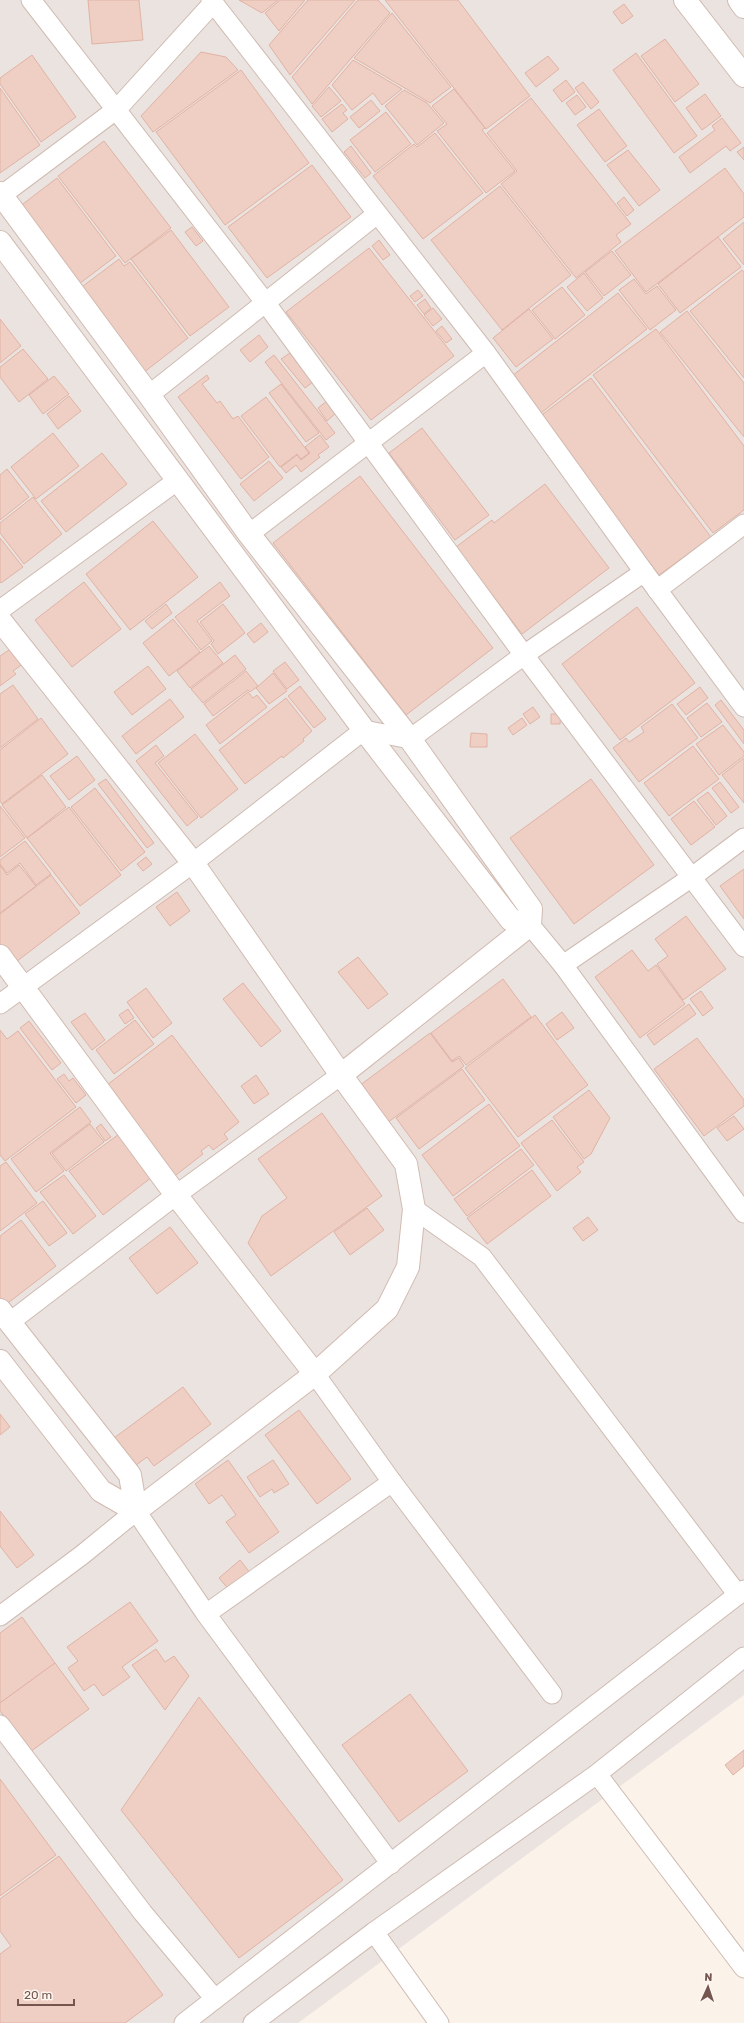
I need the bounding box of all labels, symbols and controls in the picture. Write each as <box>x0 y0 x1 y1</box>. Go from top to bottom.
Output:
north arrow <box>688 1967 728 2007</box>
text: N <box>704 1971 713 1984</box>
scale bar <box>18 1981 74 2007</box>
text: 20 m <box>24 1988 52 2002</box>

